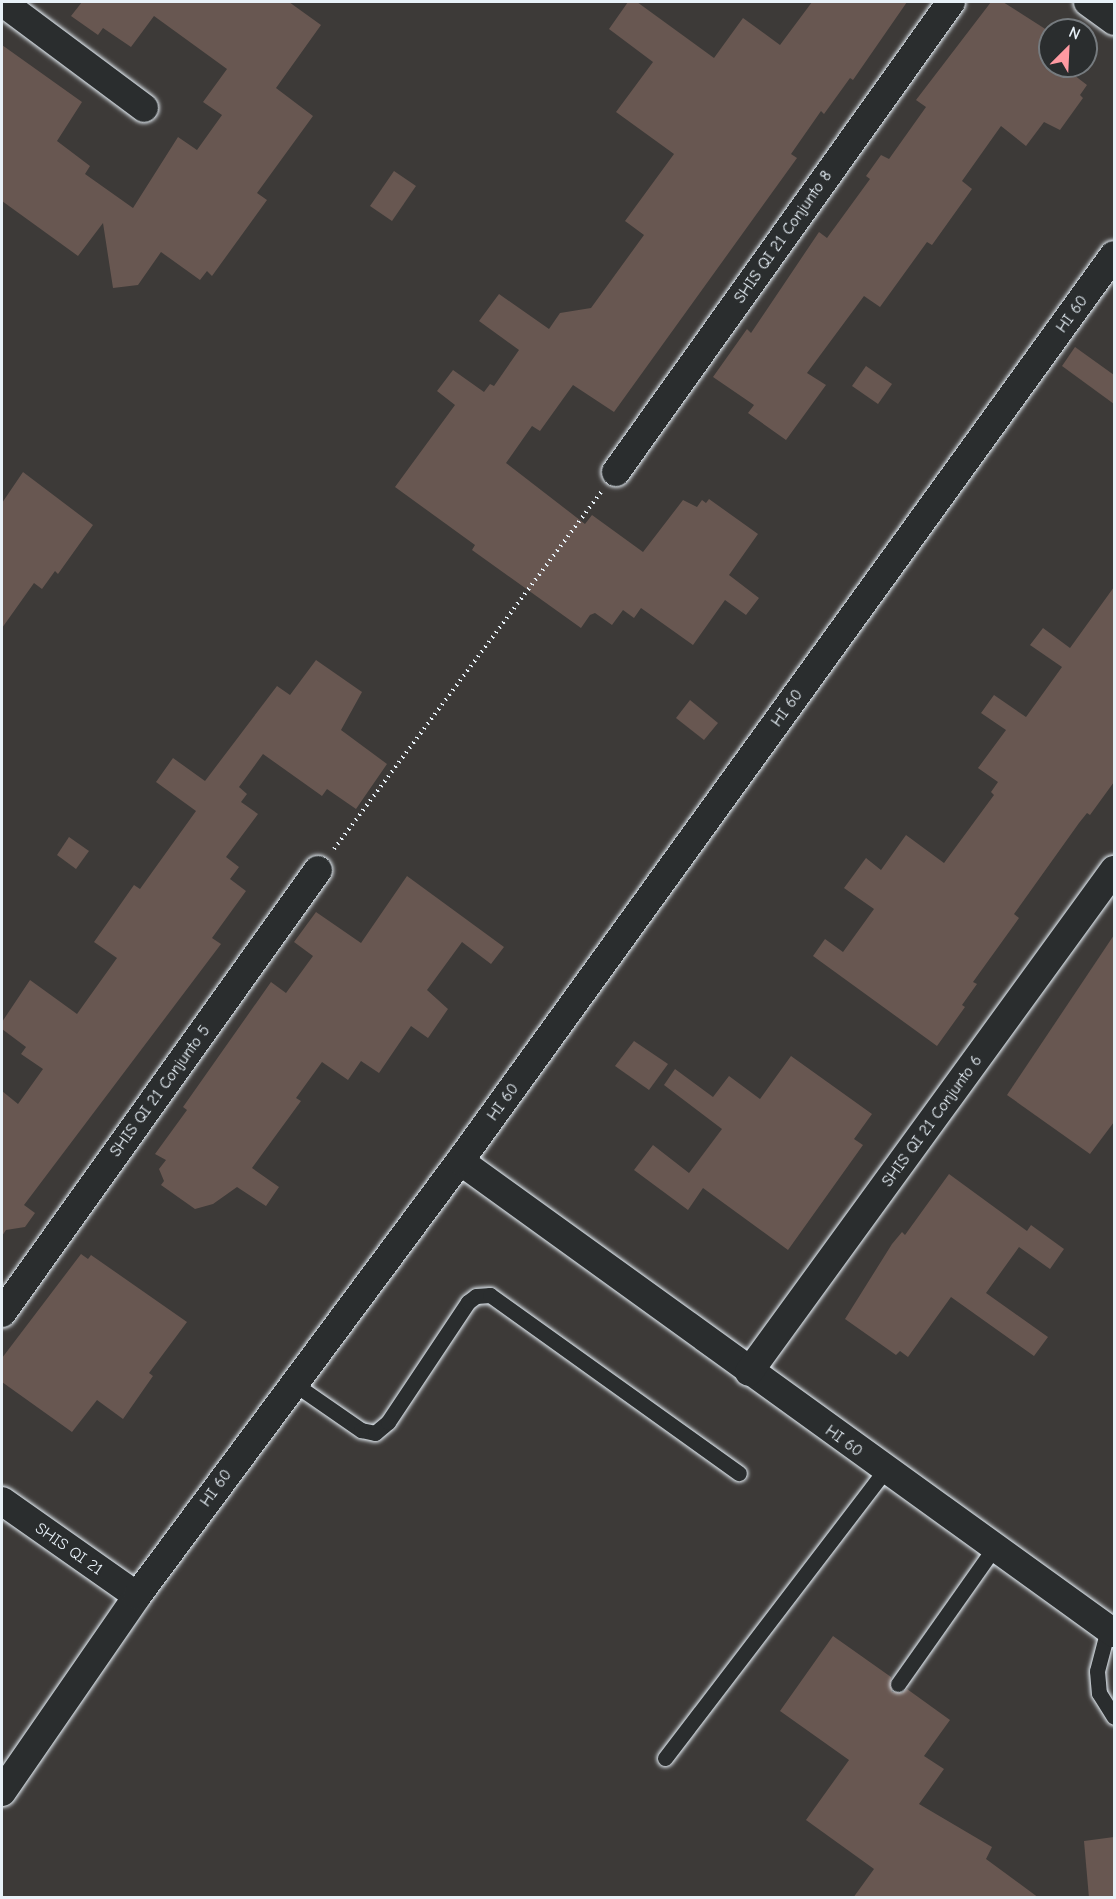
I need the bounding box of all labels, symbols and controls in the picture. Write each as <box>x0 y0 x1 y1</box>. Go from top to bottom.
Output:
north arrow <box>1038 18 1098 78</box>
text: N <box>1066 23 1083 44</box>
street label: SHIS QI 21 Conjunto 8 <box>730 167 836 307</box>
street label: HI 60 <box>1052 292 1092 336</box>
street label: HI 60 <box>767 686 807 730</box>
street label: SHIS QI 21 Conjunto 5 <box>106 1021 214 1161</box>
street label: SHIS QI 21 Conjunto 6 <box>878 1051 986 1191</box>
street label: HI 60 <box>483 1080 523 1124</box>
street label: HI 60 <box>822 1421 866 1461</box>
street label: HI 60 <box>196 1466 236 1510</box>
street label: SHIS QI 21 <box>32 1519 106 1579</box>

